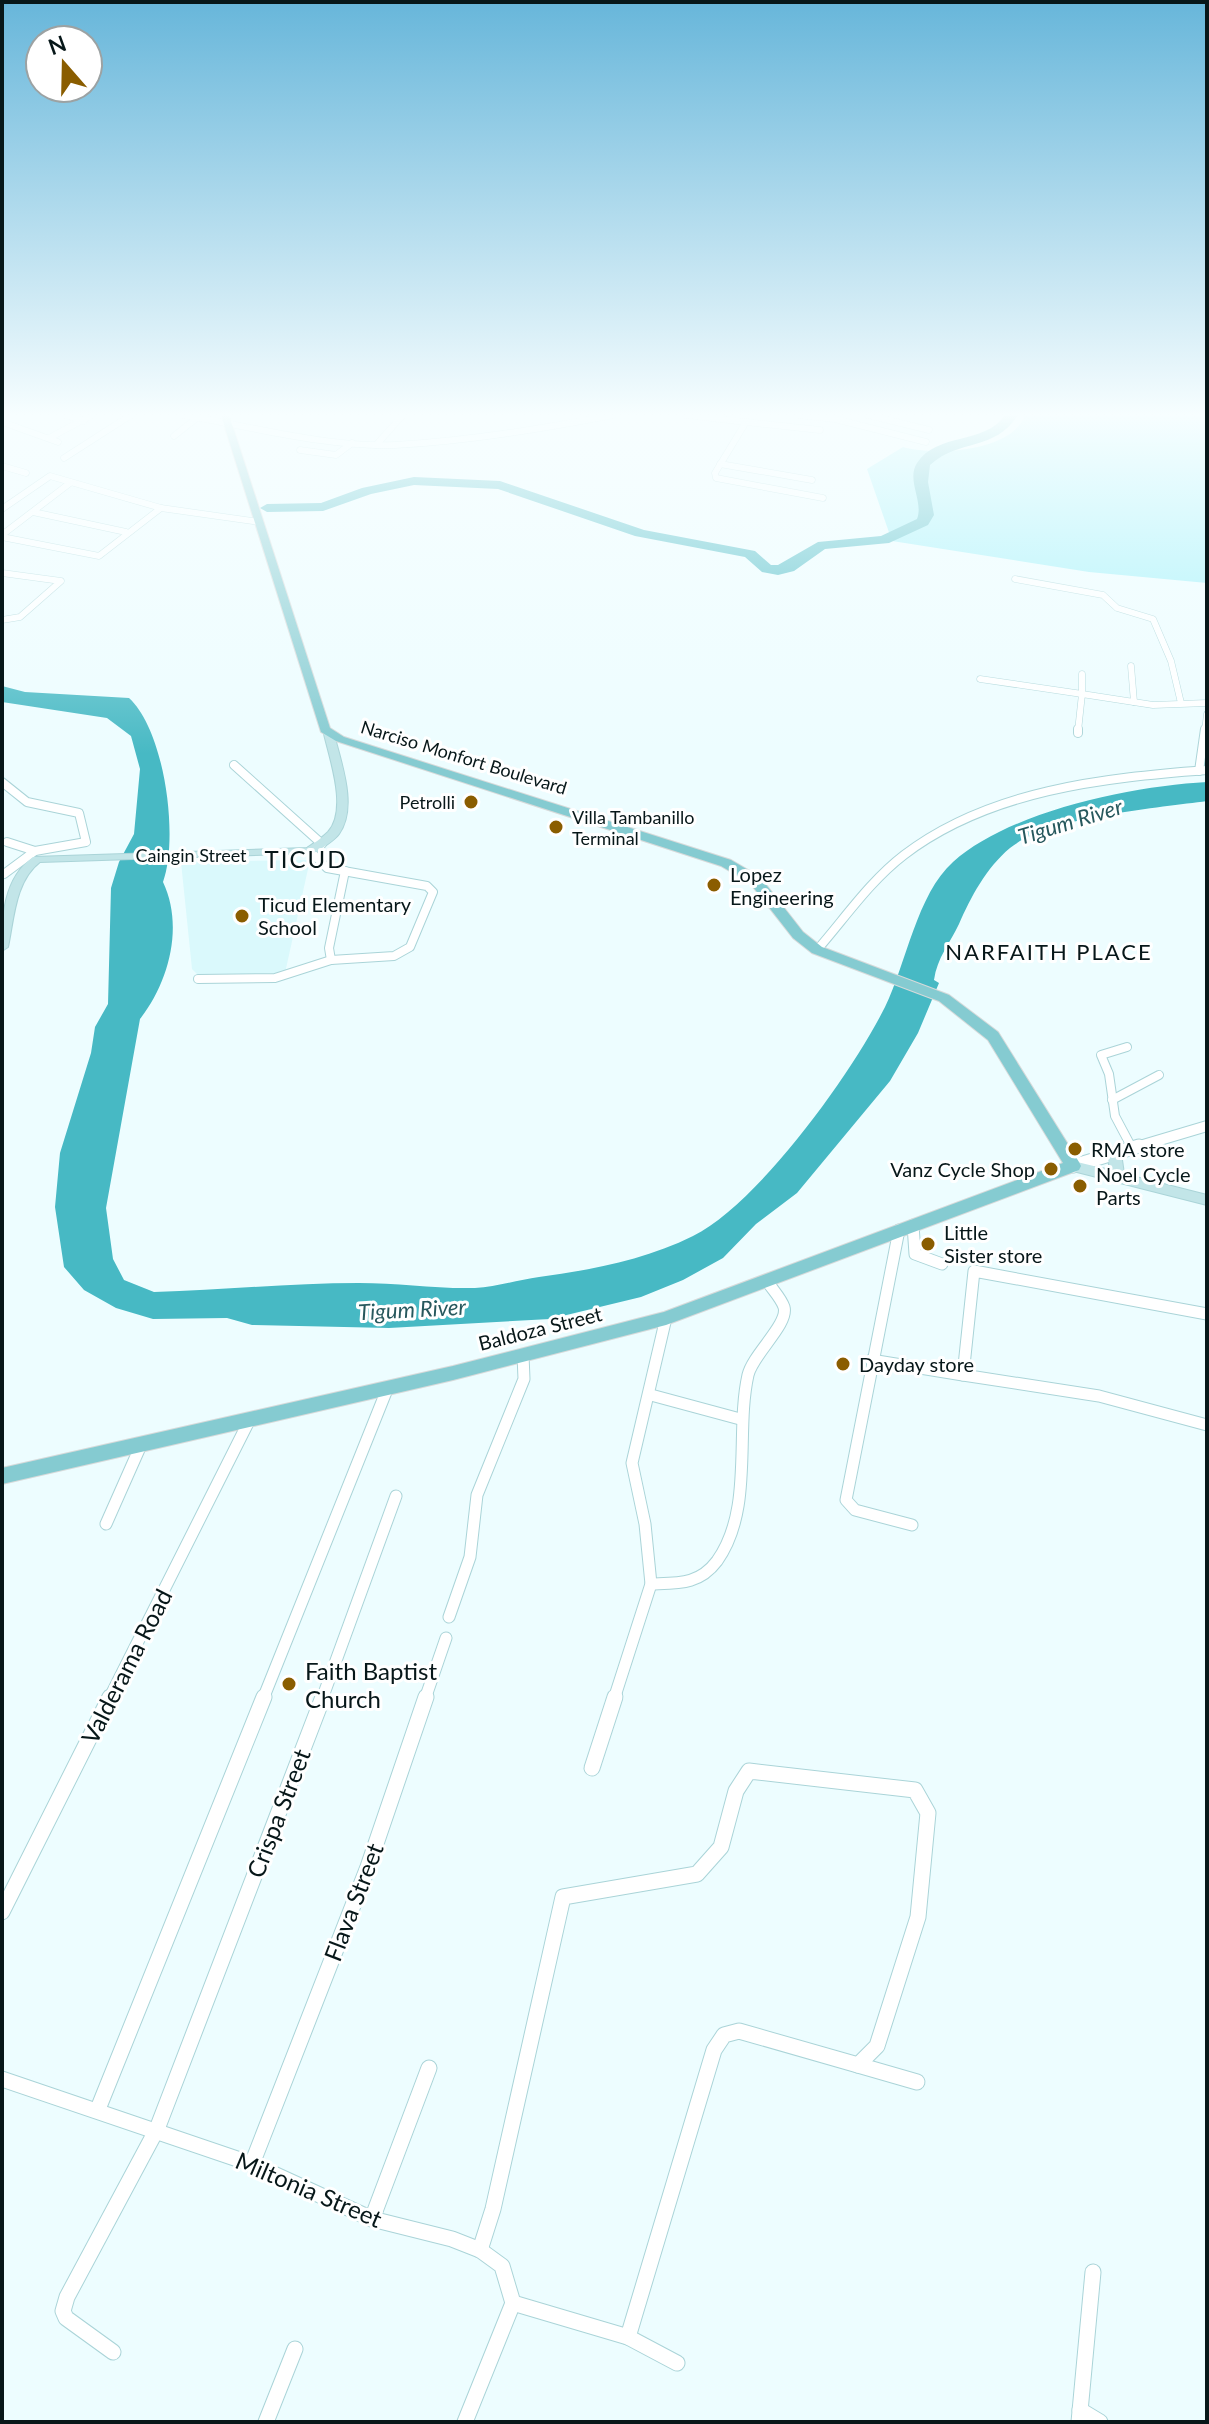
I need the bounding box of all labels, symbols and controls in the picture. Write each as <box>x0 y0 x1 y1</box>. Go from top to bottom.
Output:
north arrow <box>24 24 104 104</box>
text: N <box>44 29 70 60</box>
street label: Narciso Monfort Boulevard <box>358 715 570 799</box>
place label: Petrolli <box>400 791 455 813</box>
water label: Tigum River <box>1014 792 1126 850</box>
marker: Petrolli <box>462 793 480 811</box>
place label: Villa Tambanillo Terminal <box>572 806 694 849</box>
marker: Villa Tambanillo Terminal <box>547 818 565 836</box>
street label: Caingin Street <box>135 844 247 866</box>
district label: TICUD <box>265 844 347 873</box>
place label: Lopez Engineering <box>730 862 834 909</box>
marker: Lopez Engineering <box>705 876 723 894</box>
place label: Ticud Elementary School <box>258 892 412 939</box>
marker: Ticud Elementary School <box>233 907 251 925</box>
district label: NARFAITH PLACE <box>945 938 1153 965</box>
place label: RMA store <box>1091 1137 1185 1161</box>
marker: RMA store <box>1066 1140 1084 1158</box>
place label: Vanz Cycle Shop <box>890 1157 1035 1181</box>
marker: Vanz Cycle Shop <box>1042 1160 1060 1178</box>
place label: Noel Cycle Parts <box>1096 1162 1191 1209</box>
marker: Noel Cycle Parts <box>1071 1177 1089 1195</box>
place label: Little Sister store <box>944 1220 1042 1267</box>
marker: Little Sister store <box>919 1235 937 1253</box>
water label: Tigum River <box>357 1293 467 1325</box>
street label: Baldoza Street <box>476 1301 604 1355</box>
place label: Dayday store <box>859 1352 974 1376</box>
marker: Dayday store <box>834 1355 852 1373</box>
street label: Valderama Road <box>75 1584 177 1748</box>
place label: Faith Baptist Church <box>305 1656 437 1713</box>
marker: Faith Baptist Church <box>280 1675 298 1693</box>
street label: Crispa Street <box>240 1744 316 1881</box>
street label: Flava Street <box>317 1839 389 1965</box>
street label: Miltonia Street <box>231 2145 387 2233</box>

